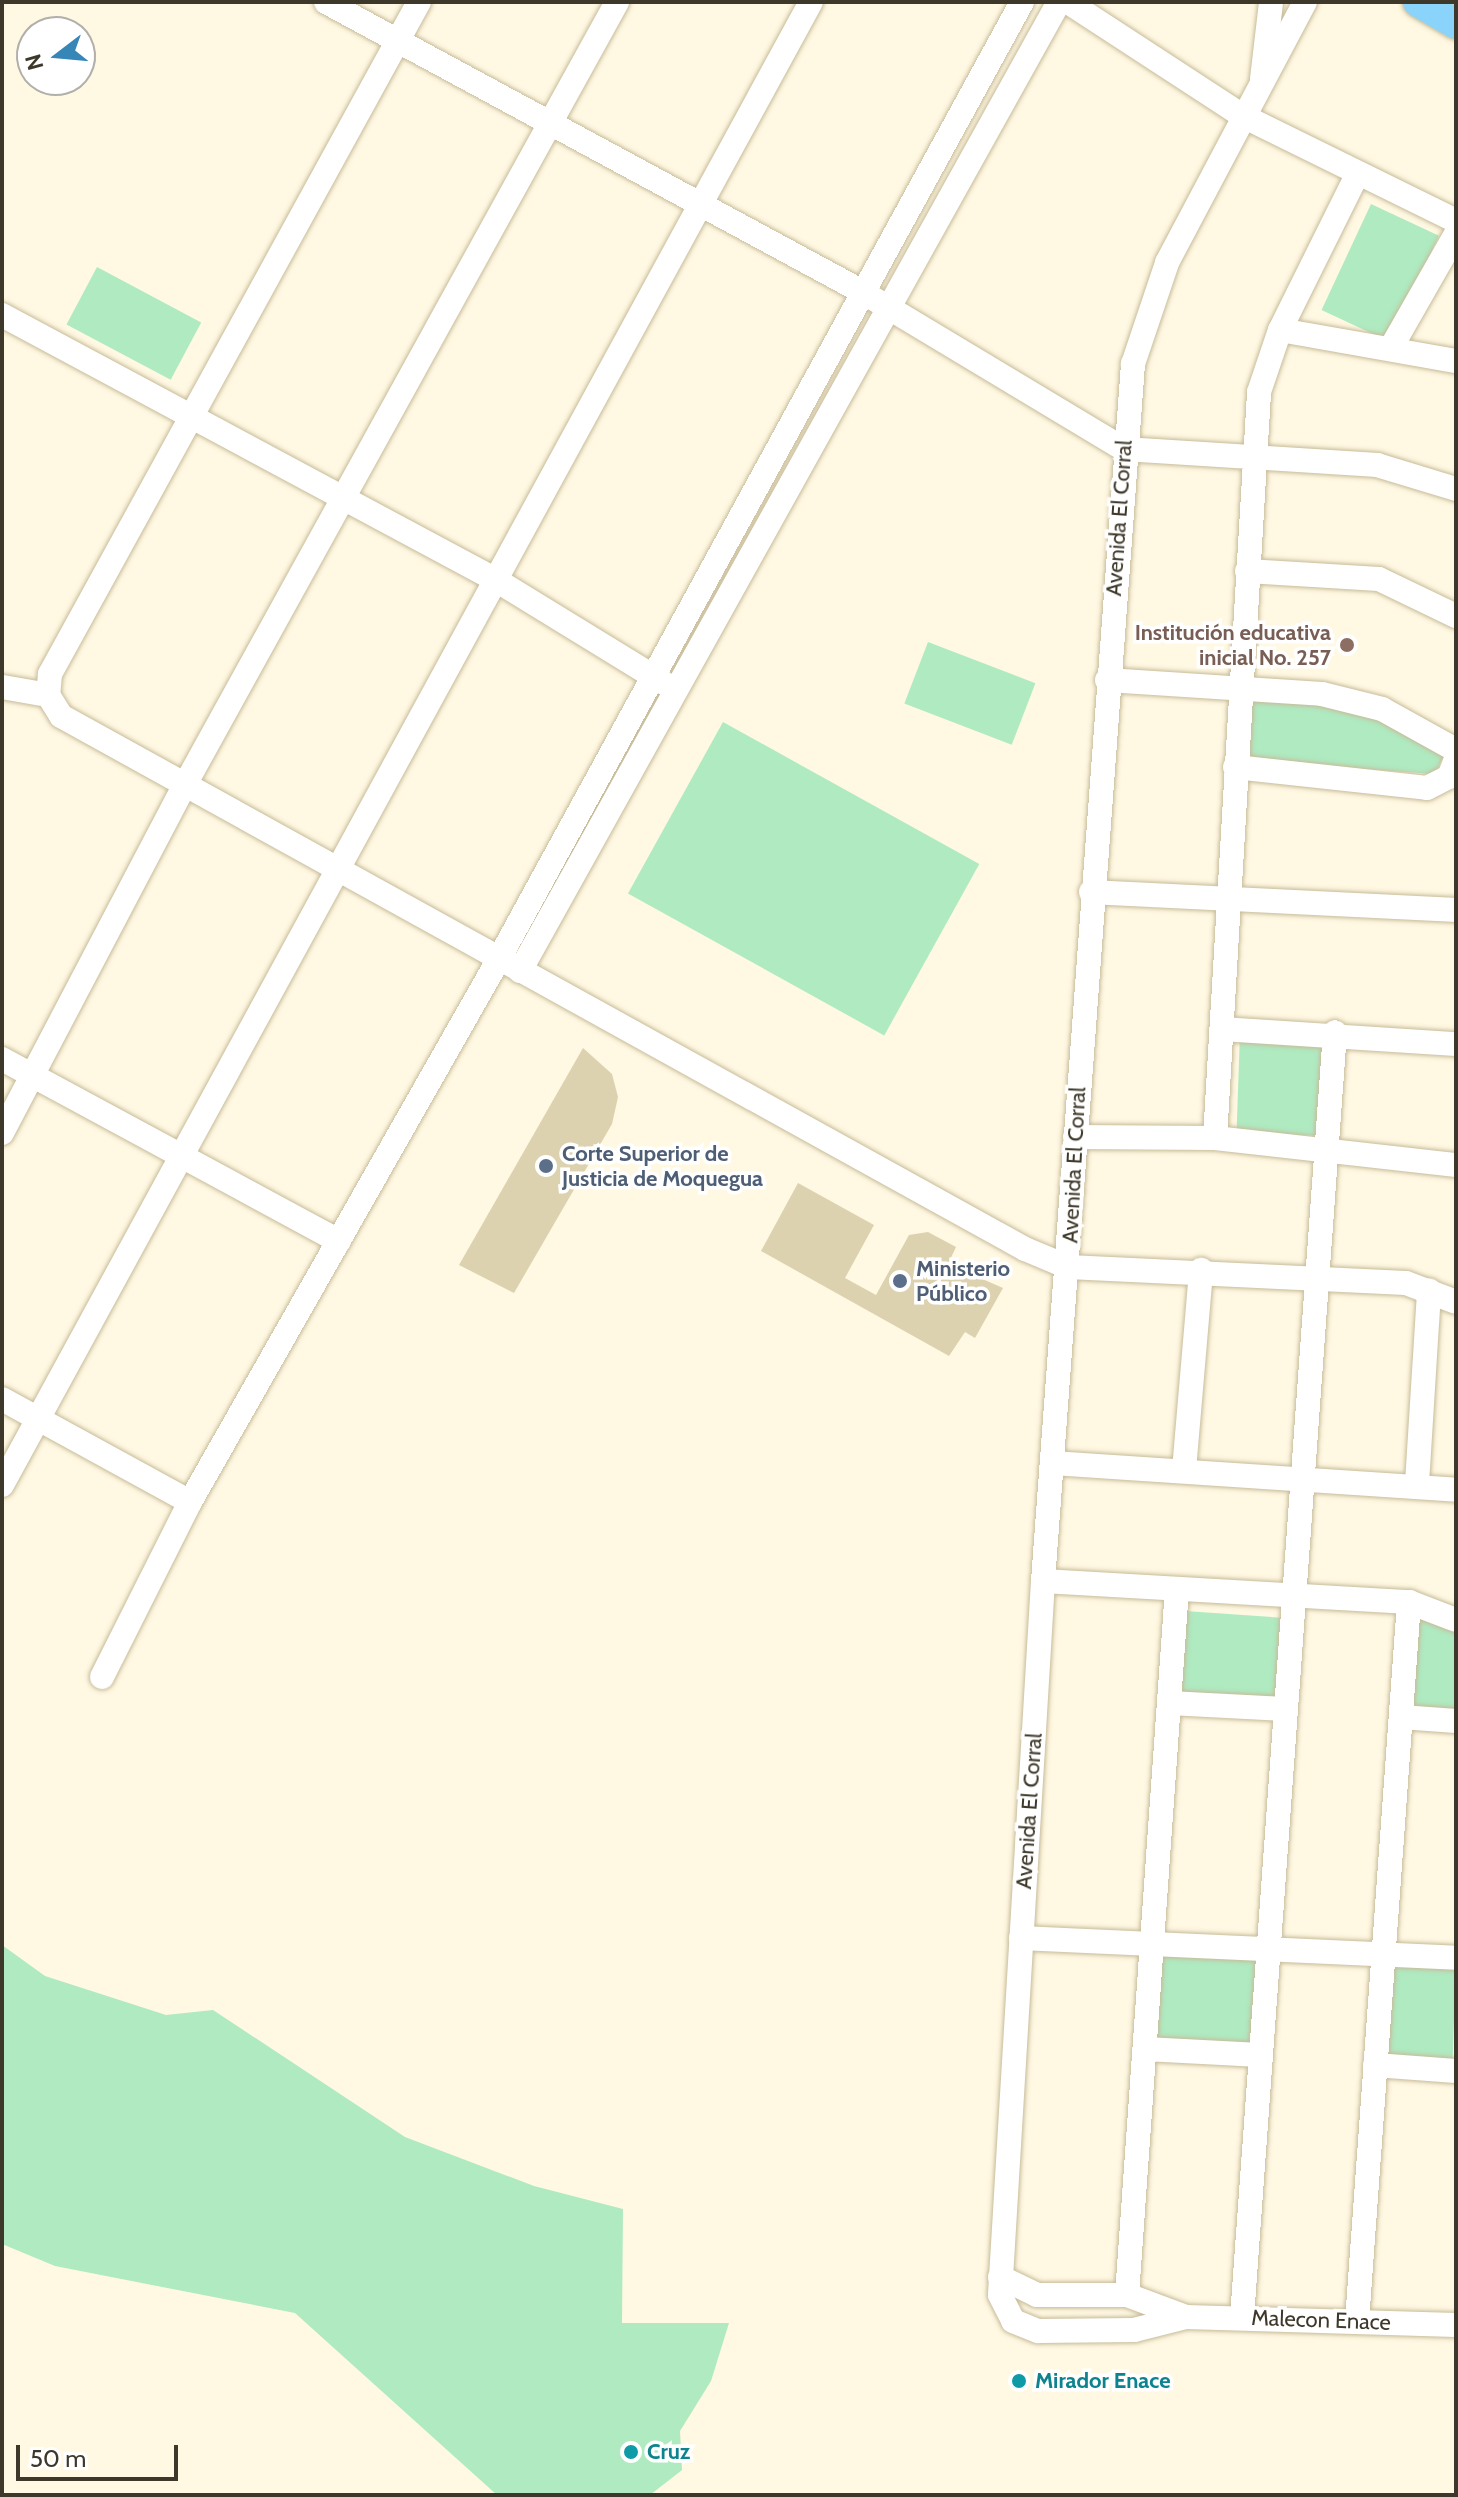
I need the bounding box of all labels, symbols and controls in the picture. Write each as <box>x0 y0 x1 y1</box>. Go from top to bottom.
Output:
north arrow <box>16 16 96 96</box>
text: N <box>19 51 49 73</box>
street label: Avenida El Corral <box>1100 439 1138 597</box>
place label: Institución educativa inicial No. 257 <box>1135 619 1331 670</box>
marker: Institución educativa inicial No. 257 <box>1338 636 1356 654</box>
street label: Avenida El Corral <box>1057 1086 1091 1244</box>
place label: Corte Superior de Justicia de Moquegua <box>562 1140 763 1192</box>
marker: Corte Superior de Justicia de Moquegua <box>537 1157 555 1175</box>
place label: Ministerio Público <box>916 1255 1010 1306</box>
marker: Ministerio Público <box>891 1272 909 1290</box>
street label: Avenida El Corral <box>1010 1732 1048 1890</box>
street label: Malecon Enace <box>1251 2304 1391 2336</box>
place label: Mirador Enace <box>1035 2368 1171 2394</box>
marker: Mirador Enace <box>1010 2372 1028 2390</box>
scale bar <box>20 2429 182 2479</box>
place label: Cruz <box>647 2439 690 2465</box>
marker: Cruz <box>622 2443 640 2461</box>
text: 50 m <box>30 2444 86 2473</box>

